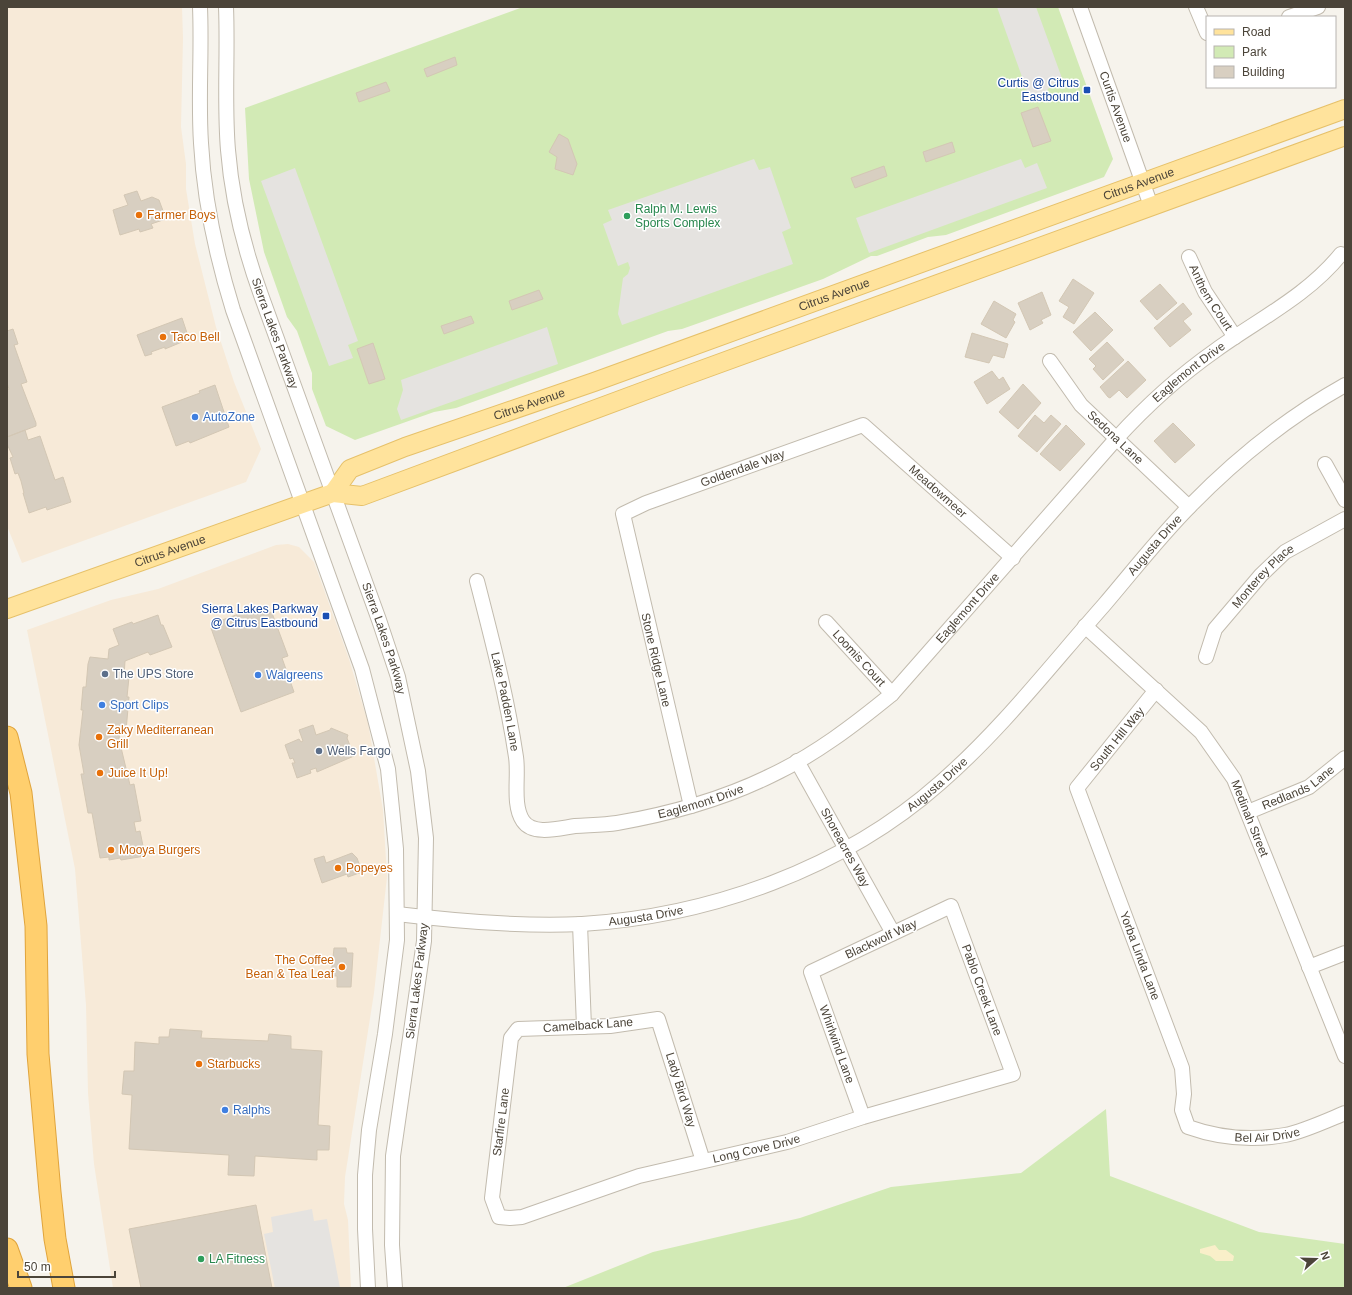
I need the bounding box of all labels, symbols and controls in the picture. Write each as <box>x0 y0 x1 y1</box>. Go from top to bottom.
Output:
legend <box>1206 16 1336 88</box>
text: Road <box>1242 25 1271 39</box>
text: Park <box>1242 45 1268 59</box>
text: Building <box>1242 65 1285 79</box>
street label: Curtis Avenue <box>1096 69 1135 145</box>
place label: Curtis @ Citrus Eastbound <box>997 76 1079 104</box>
marker: Curtis @ Citrus Eastbound <box>1082 85 1092 95</box>
street label: Citrus Avenue <box>1101 165 1176 203</box>
place label: Ralph M. Lewis Sports Complex <box>635 202 720 230</box>
place label: Farmer Boys <box>147 208 216 222</box>
marker: Farmer Boys <box>134 210 144 220</box>
marker: Ralph M. Lewis Sports Complex <box>622 211 632 221</box>
street label: Anthem Court <box>1186 262 1236 334</box>
street label: Citrus Avenue <box>797 275 872 314</box>
street label: Sierra Lakes Parkway <box>249 276 301 391</box>
place label: Taco Bell <box>171 330 220 344</box>
marker: Taco Bell <box>158 332 168 342</box>
street label: Eaglemont Drive <box>1150 339 1228 405</box>
street label: Citrus Avenue <box>492 385 567 423</box>
street label: Sedona Lane <box>1084 408 1146 467</box>
place label: AutoZone <box>203 410 255 424</box>
marker: AutoZone <box>190 412 200 422</box>
street label: Goldendale Way <box>699 447 787 490</box>
street label: Meadowmeer <box>906 462 970 521</box>
street label: Augusta Drive <box>1125 512 1185 578</box>
street label: Citrus Avenue <box>133 532 208 570</box>
street label: Monterey Place <box>1229 541 1297 611</box>
street label: Eaglemont Drive <box>933 570 1002 646</box>
street label: Sierra Lakes Parkway <box>359 581 408 695</box>
place label: Sierra Lakes Parkway @ Citrus Eastbound <box>201 602 318 630</box>
marker: Sierra Lakes Parkway @ Citrus Eastbound <box>321 611 331 621</box>
street label: Stone Ridge Lane <box>638 612 674 709</box>
street label: Loomis Court <box>830 627 889 690</box>
street label: Lake Padden Lane <box>488 651 522 753</box>
place label: The UPS Store <box>113 667 194 681</box>
place label: Walgreens <box>266 668 323 682</box>
marker: The UPS Store <box>100 669 110 679</box>
marker: Walgreens <box>253 670 263 680</box>
place label: Sport Clips <box>110 698 169 712</box>
marker: Sport Clips <box>97 700 107 710</box>
street label: South Hill Way <box>1087 704 1147 774</box>
place label: Zaky Mediterranean Grill <box>107 723 214 751</box>
marker: Zaky Mediterranean Grill <box>94 732 104 742</box>
place label: Wells Fargo <box>327 744 391 758</box>
marker: Wells Fargo <box>314 746 324 756</box>
street label: Augusta Drive <box>904 754 971 814</box>
street label: Redlands Lane <box>1260 762 1337 813</box>
place label: Juice It Up! <box>108 766 168 780</box>
marker: Juice It Up! <box>95 768 105 778</box>
street label: Medinah Street <box>1228 778 1272 859</box>
street label: Eaglemont Drive <box>656 781 746 821</box>
street label: Shoreacres Way <box>818 805 873 889</box>
place label: Mooya Burgers <box>119 843 200 857</box>
marker: Mooya Burgers <box>106 845 116 855</box>
place label: Popeyes <box>346 861 393 875</box>
marker: Popeyes <box>333 863 343 873</box>
street label: Augusta Drive <box>608 903 685 929</box>
street label: Yorba Linda Lane <box>1117 909 1163 1002</box>
street label: Blackwolf Way <box>843 916 919 962</box>
street label: Sierra Lakes Parkway <box>403 922 431 1040</box>
street label: Pablo Creek Lane <box>959 942 1005 1038</box>
place label: The Coffee Bean & Tea Leaf <box>245 953 335 981</box>
marker: The Coffee Bean & Tea Leaf <box>337 962 347 972</box>
street label: Whirlwind Lane <box>816 1003 858 1086</box>
street label: Camelback Lane <box>543 1015 634 1035</box>
street label: Lady Bird Way <box>663 1051 699 1129</box>
place label: Starbucks <box>207 1057 260 1071</box>
marker: Starbucks <box>194 1059 204 1069</box>
street label: Starfire Lane <box>490 1087 512 1157</box>
place label: Ralphs <box>233 1103 270 1117</box>
marker: Ralphs <box>220 1105 230 1115</box>
street label: Bel Air Drive <box>1234 1124 1302 1145</box>
street label: Long Cove Drive <box>711 1131 802 1166</box>
north arrow <box>1296 1239 1336 1279</box>
text: N <box>1318 1250 1332 1261</box>
place label: LA Fitness <box>209 1252 265 1266</box>
scale bar <box>18 1253 115 1279</box>
marker: LA Fitness <box>196 1254 206 1264</box>
text: 50 m <box>24 1260 51 1274</box>

